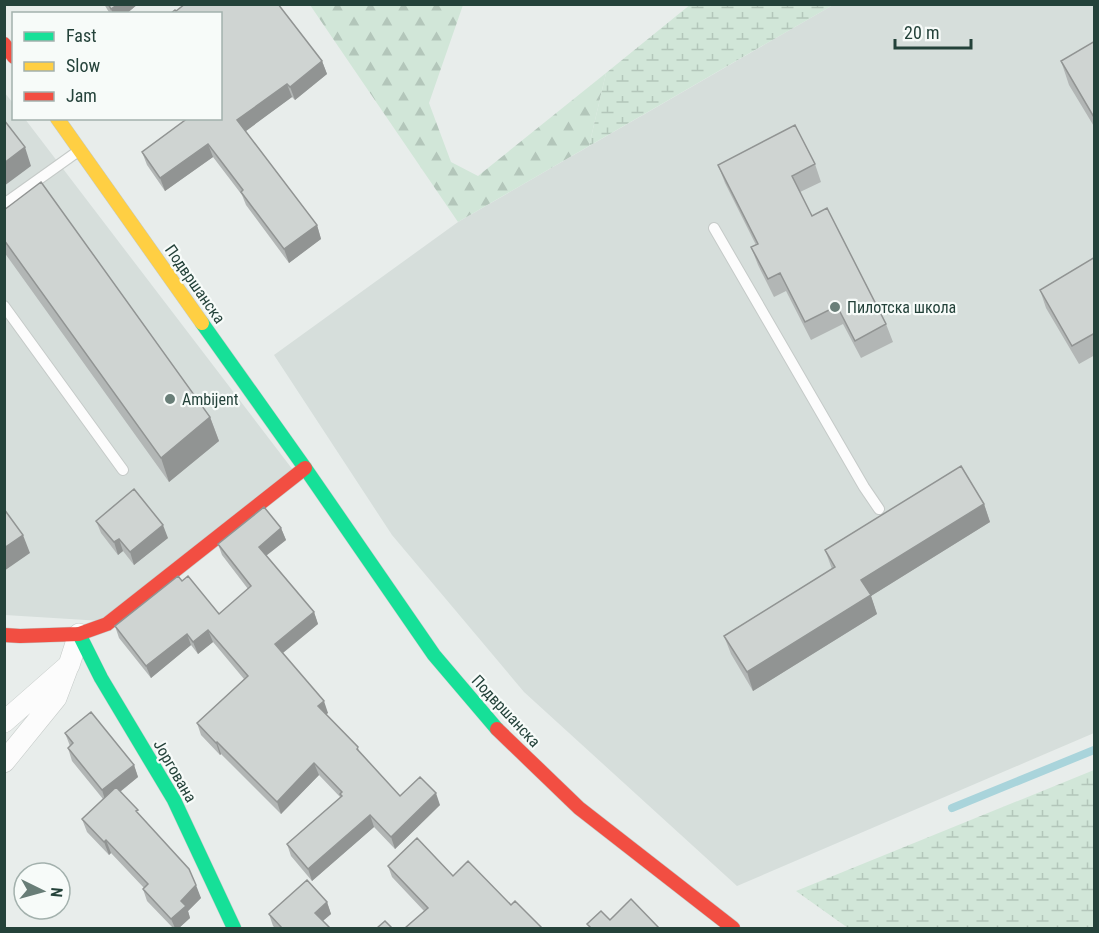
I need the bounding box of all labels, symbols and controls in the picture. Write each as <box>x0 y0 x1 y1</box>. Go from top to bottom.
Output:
legend <box>12 12 222 120</box>
scale bar <box>895 12 972 50</box>
text: 20 m <box>904 22 939 43</box>
text: Fast <box>66 25 97 46</box>
text: Slow <box>66 55 101 76</box>
text: Jam <box>66 85 97 106</box>
street label: Подвршанска <box>161 241 229 327</box>
place label: Пилотска школа <box>847 298 956 317</box>
marker: Пилотска школа <box>828 300 842 314</box>
place label: Ambijent <box>182 390 239 409</box>
marker: Ambijent <box>163 392 177 406</box>
street label: Подвршанска <box>468 671 544 751</box>
street label: Јоргована <box>150 736 200 806</box>
north arrow <box>12 861 72 921</box>
text: N <box>47 887 66 898</box>

